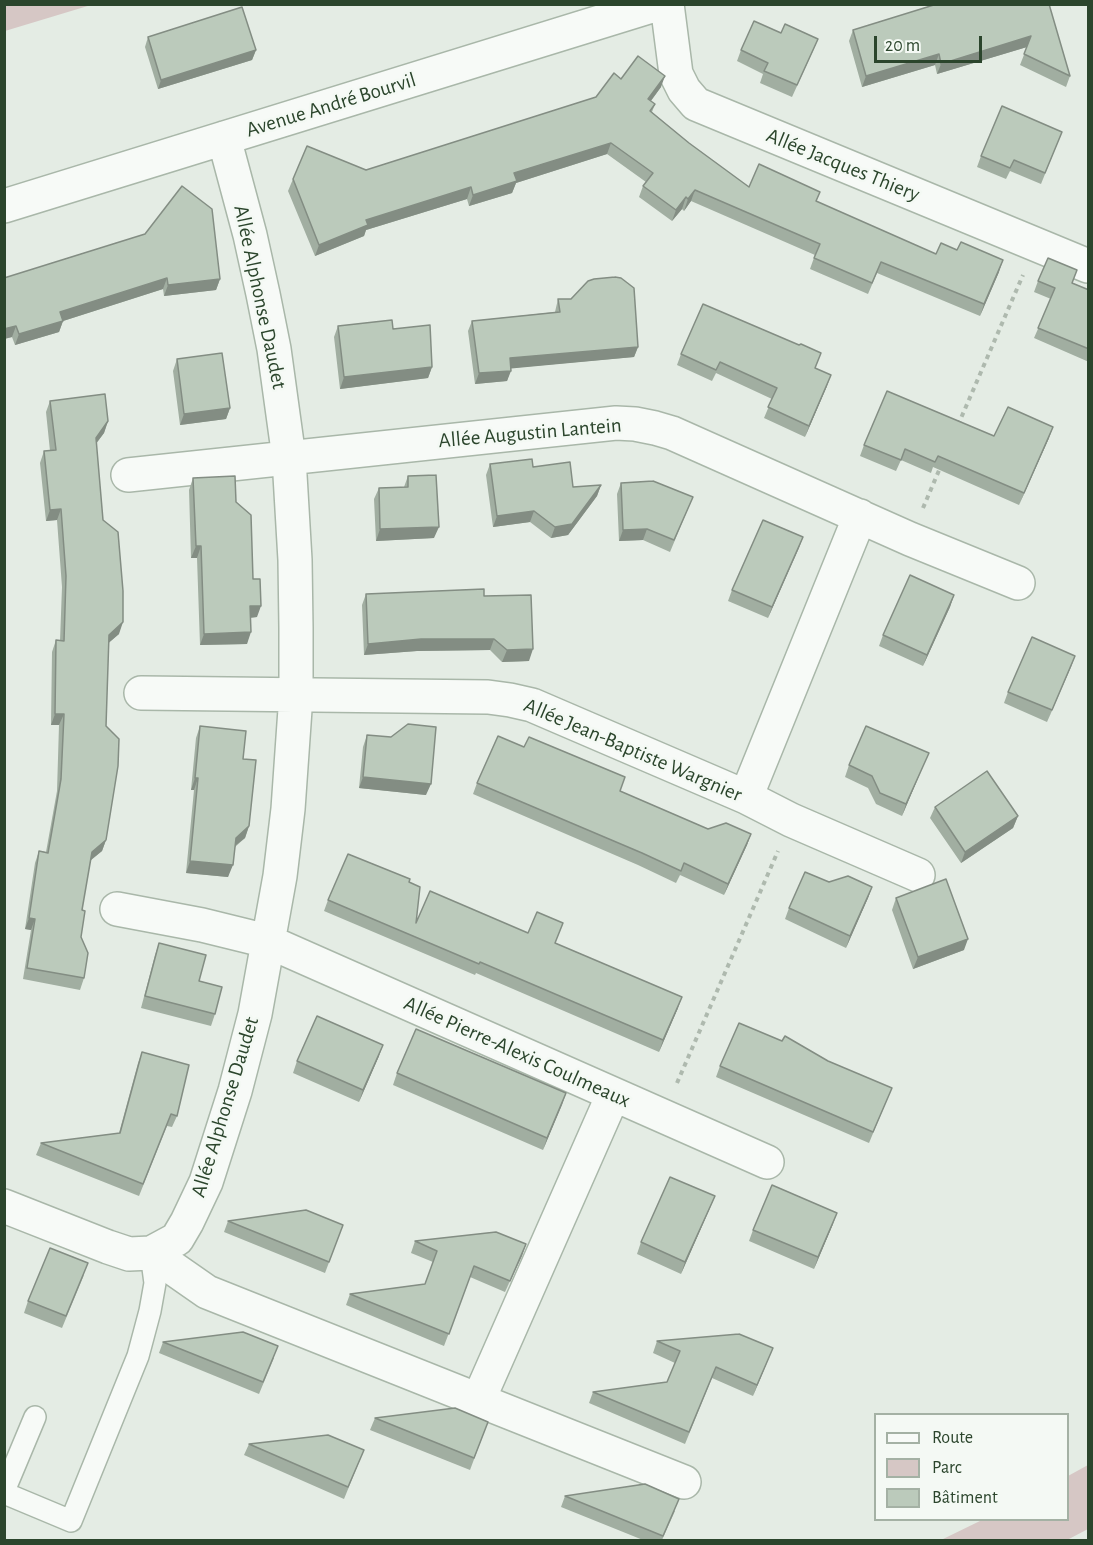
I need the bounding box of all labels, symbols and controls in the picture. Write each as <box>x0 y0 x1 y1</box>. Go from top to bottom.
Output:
scale bar <box>877 24 985 62</box>
text: 20 m <box>885 37 920 55</box>
street label: Avenue André Bourvil <box>243 67 419 143</box>
street label: Allée Jacques Thiery <box>763 123 923 207</box>
street label: Allée Alphonse Daudet <box>228 203 292 391</box>
street label: Allée Augustin Lantein <box>437 412 623 454</box>
street label: Allée Jean-Baptiste Wargnier <box>520 693 746 807</box>
street label: Allée Pierre-Alexis Coulmeaux <box>400 991 634 1113</box>
street label: Allée Alphonse Daudet <box>186 1014 264 1200</box>
legend <box>874 1413 1069 1521</box>
text: Route <box>932 1429 973 1447</box>
text: Parc <box>932 1459 962 1477</box>
text: Bâtiment <box>932 1489 998 1507</box>

